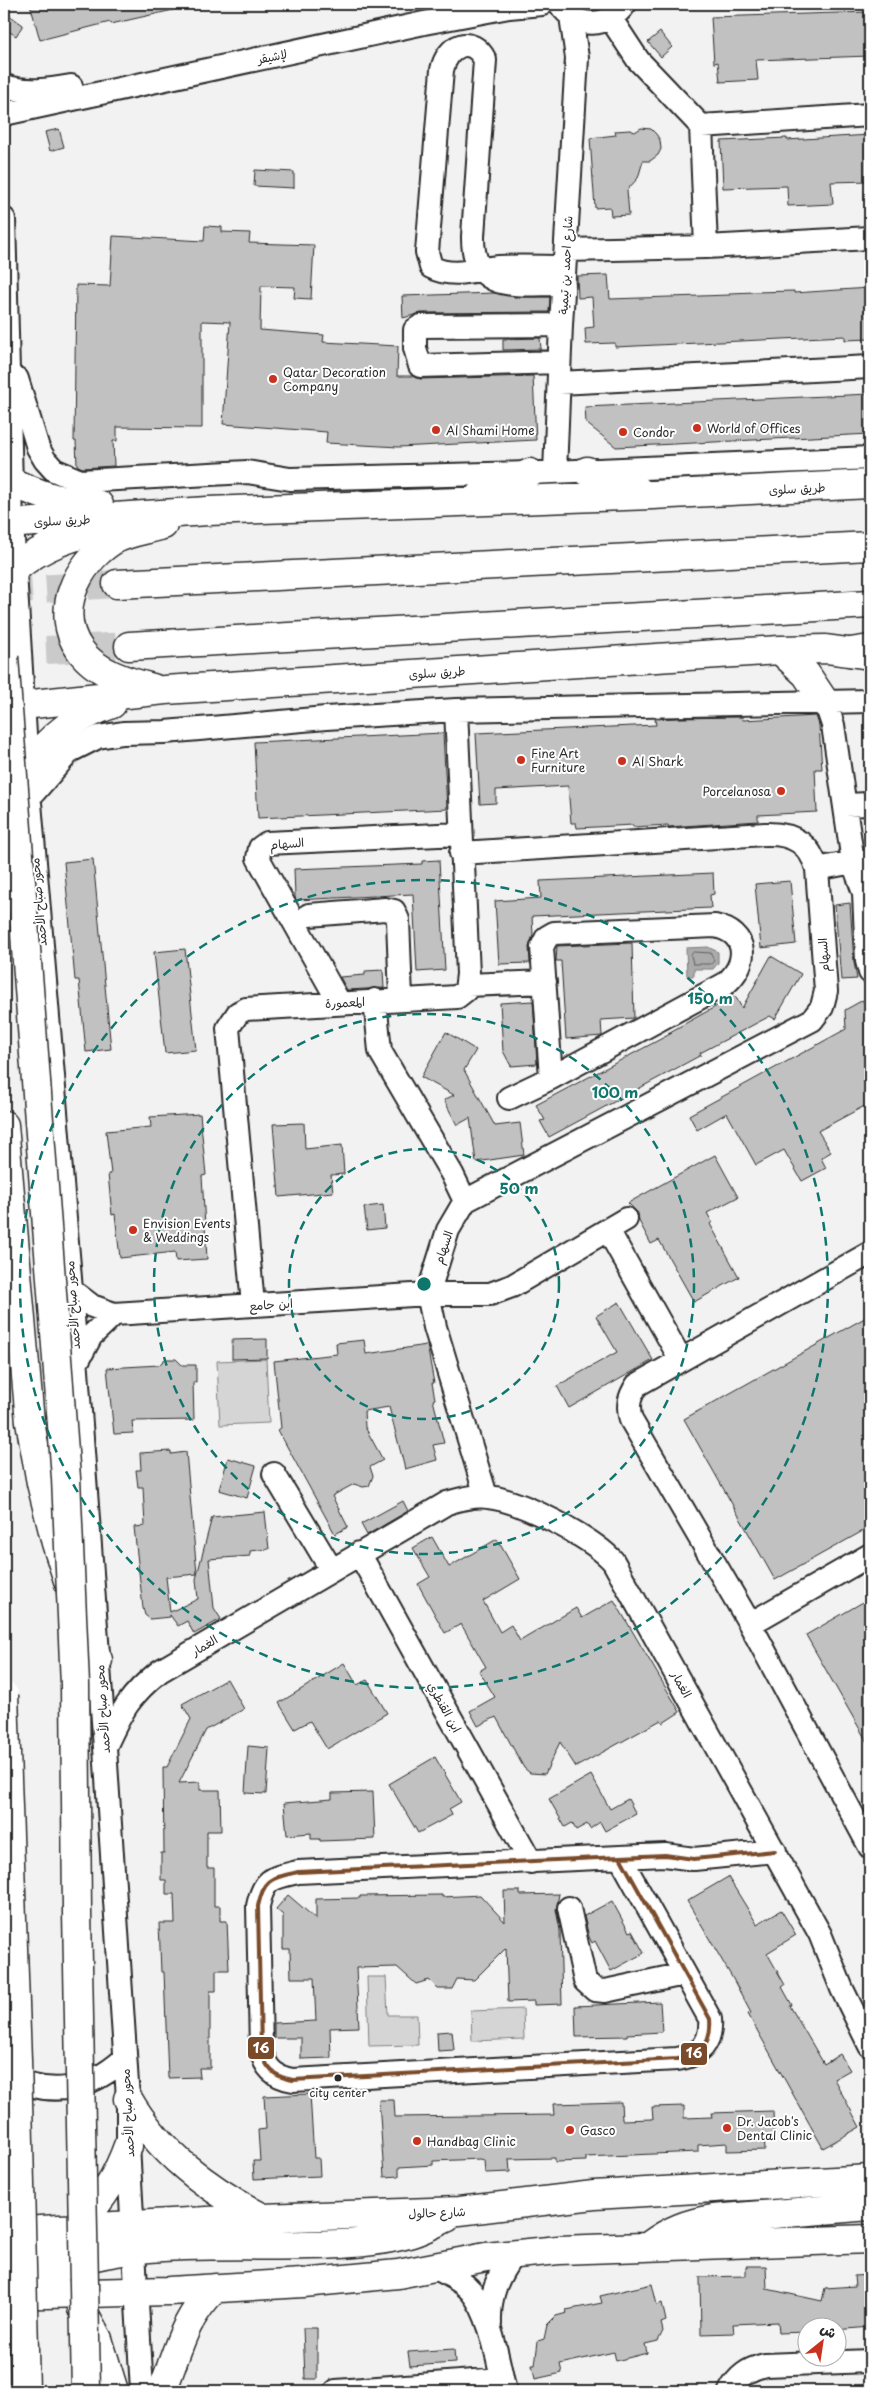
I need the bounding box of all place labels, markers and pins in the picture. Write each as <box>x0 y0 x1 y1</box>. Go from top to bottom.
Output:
place label: Qatar Decoration Company <box>283 363 386 395</box>
marker: Qatar Decoration Company <box>267 373 279 385</box>
place label: World of Offices <box>707 419 801 437</box>
place label: Al Shami Home <box>446 421 535 439</box>
marker: World of Offices <box>691 422 703 434</box>
place label: Condor <box>633 423 675 441</box>
marker: Al Shami Home <box>430 424 442 436</box>
marker: Condor <box>617 426 629 438</box>
place label: Fine Art Furniture <box>531 744 586 776</box>
place label: Al Shark <box>632 752 683 770</box>
marker: Fine Art Furniture <box>515 754 527 766</box>
marker: Al Shark <box>616 755 628 767</box>
place label: Porcelanosa <box>702 782 772 800</box>
marker: Porcelanosa <box>775 785 787 797</box>
place label: Envision Events & Weddings <box>143 1214 231 1246</box>
marker: Envision Events & Weddings <box>127 1224 139 1236</box>
centre of rings <box>415 1275 433 1293</box>
marker: city center <box>333 2073 343 2083</box>
place label: city center <box>309 2084 367 2101</box>
place label: Dr. Jacob's Dental Clinic <box>737 2112 812 2144</box>
place label: Gasco <box>580 2121 616 2139</box>
marker: Dr. Jacob's Dental Clinic <box>721 2122 733 2134</box>
marker: Gasco <box>564 2124 576 2136</box>
place label: Handbag Clinic <box>427 2132 516 2150</box>
marker: Handbag Clinic <box>411 2135 423 2147</box>

